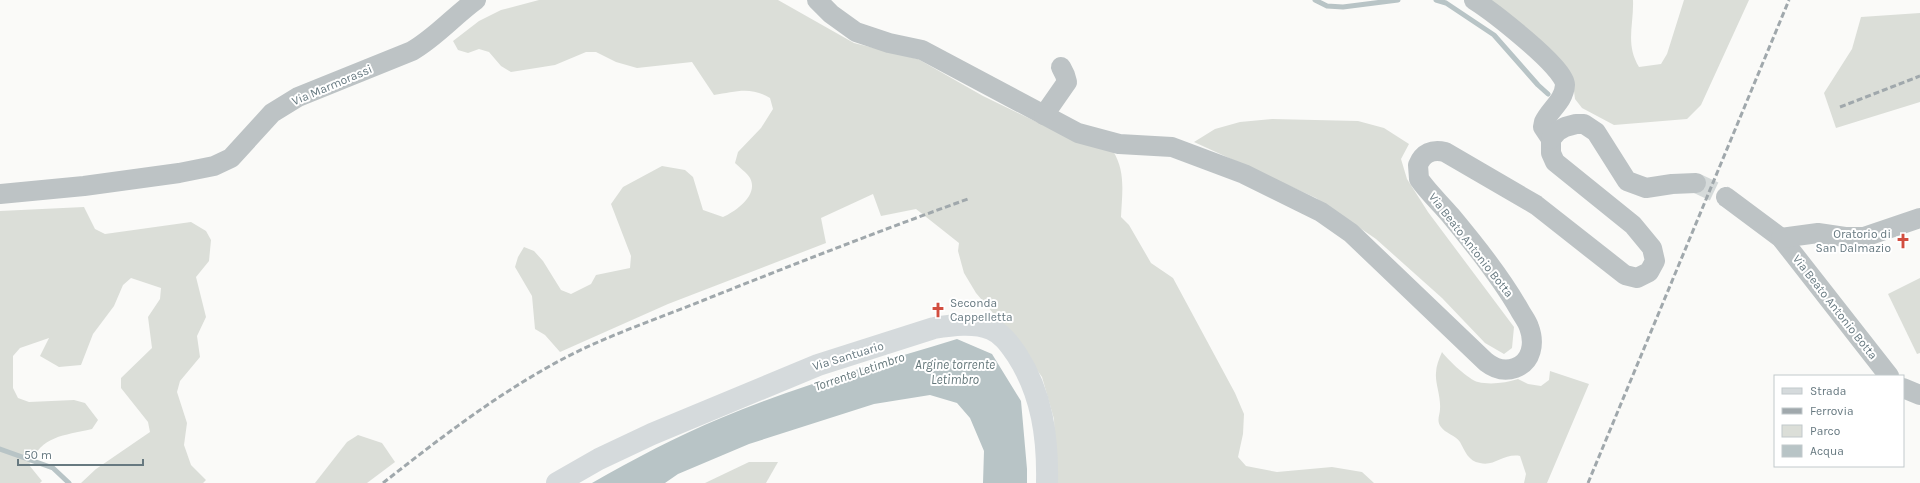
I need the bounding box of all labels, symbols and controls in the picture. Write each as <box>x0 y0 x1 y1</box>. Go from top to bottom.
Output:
street label: Via Marmorassi <box>290 62 374 108</box>
street label: Via Beato Antonio Botta <box>1426 190 1516 300</box>
place label: Oratorio di San Dalmazio <box>1816 227 1891 255</box>
church icon: Oratorio di San Dalmazio <box>1894 232 1912 250</box>
street label: Via Beato Antonio Botta <box>1790 252 1880 362</box>
place label: Seconda Cappelletta <box>950 296 1013 324</box>
church icon: Seconda Cappelletta <box>929 301 947 319</box>
street label: Via Santuario <box>811 339 885 373</box>
water label: Torrente Letimbro <box>812 349 907 394</box>
water label: Argine torrente Letimbro <box>915 357 995 387</box>
legend <box>1774 375 1904 467</box>
text: Strada <box>1810 384 1846 398</box>
text: Ferrovia <box>1810 404 1854 418</box>
text: Parco <box>1810 424 1840 438</box>
scale bar <box>18 441 143 467</box>
text: Acqua <box>1810 444 1844 458</box>
text: 50 m <box>24 448 52 462</box>

